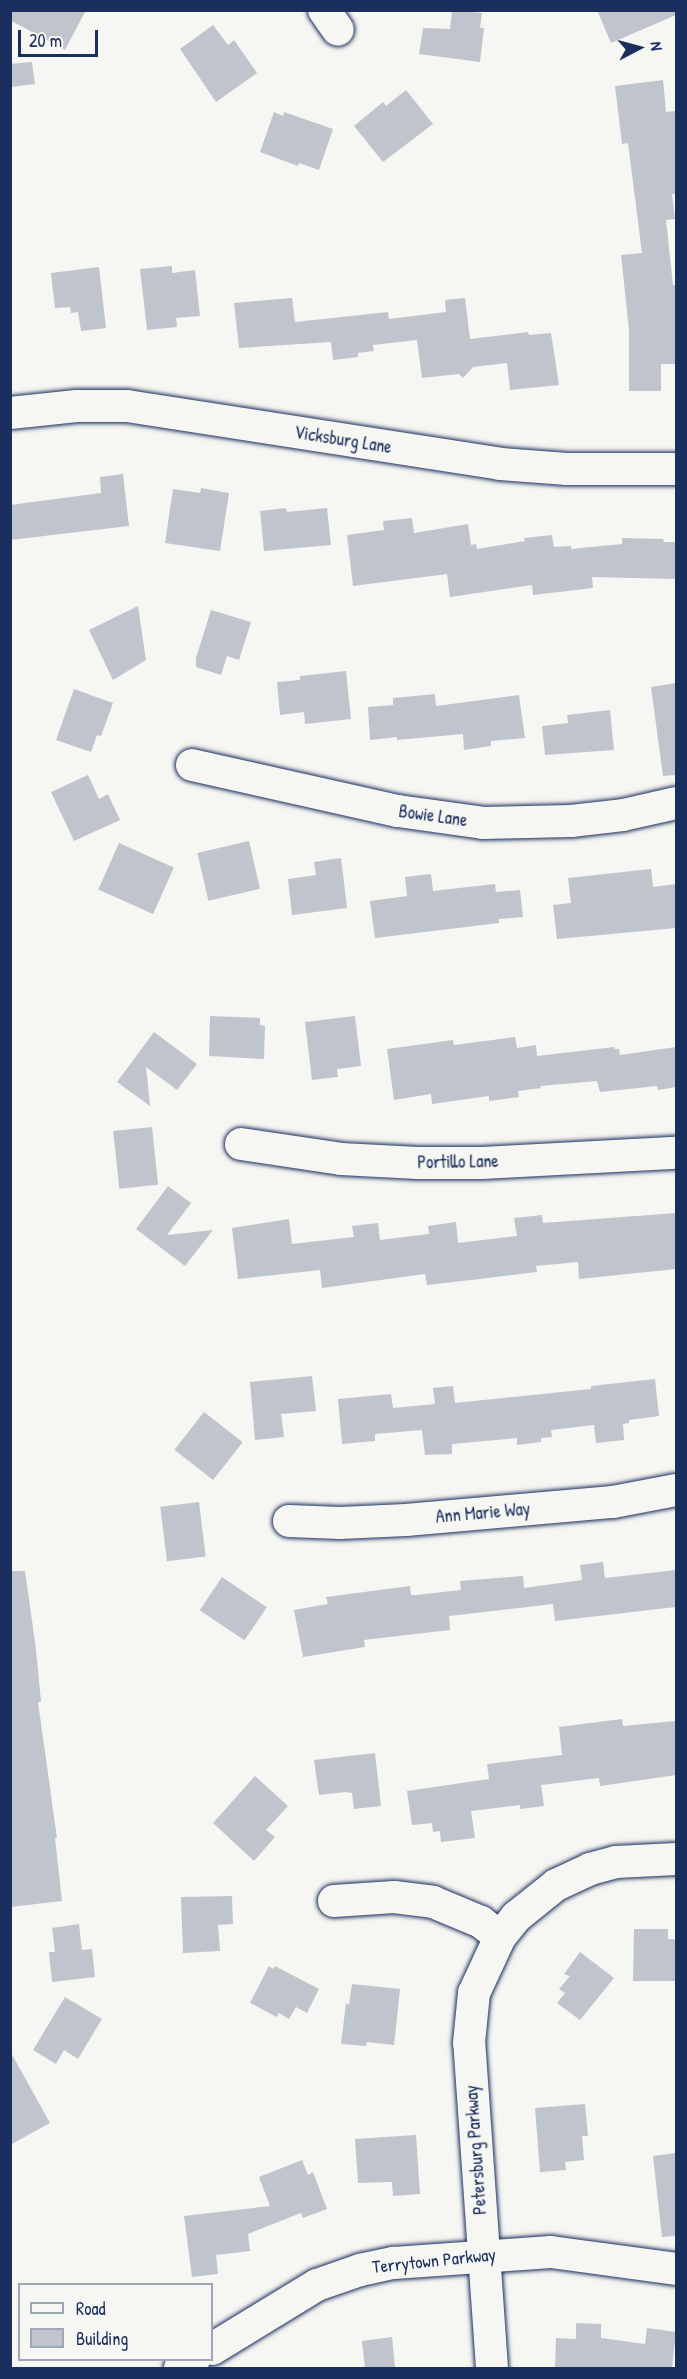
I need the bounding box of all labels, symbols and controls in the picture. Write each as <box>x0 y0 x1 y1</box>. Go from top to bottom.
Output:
scale bar <box>21 18 100 56</box>
north arrow <box>609 18 669 78</box>
text: 20 m <box>29 28 62 53</box>
text: N <box>646 41 668 51</box>
street label: Vicksburg Lane <box>293 422 393 458</box>
street label: Bowie Lane <box>397 800 469 832</box>
street label: Portillo Lane <box>417 1150 499 1174</box>
street label: Ann Marie Way <box>435 1498 531 1528</box>
street label: Petersburg Parkway <box>461 2084 491 2216</box>
street label: Terrytown Parkway <box>371 2244 497 2278</box>
legend <box>18 2283 213 2361</box>
text: Road <box>76 2296 106 2321</box>
text: Building <box>76 2326 128 2351</box>

